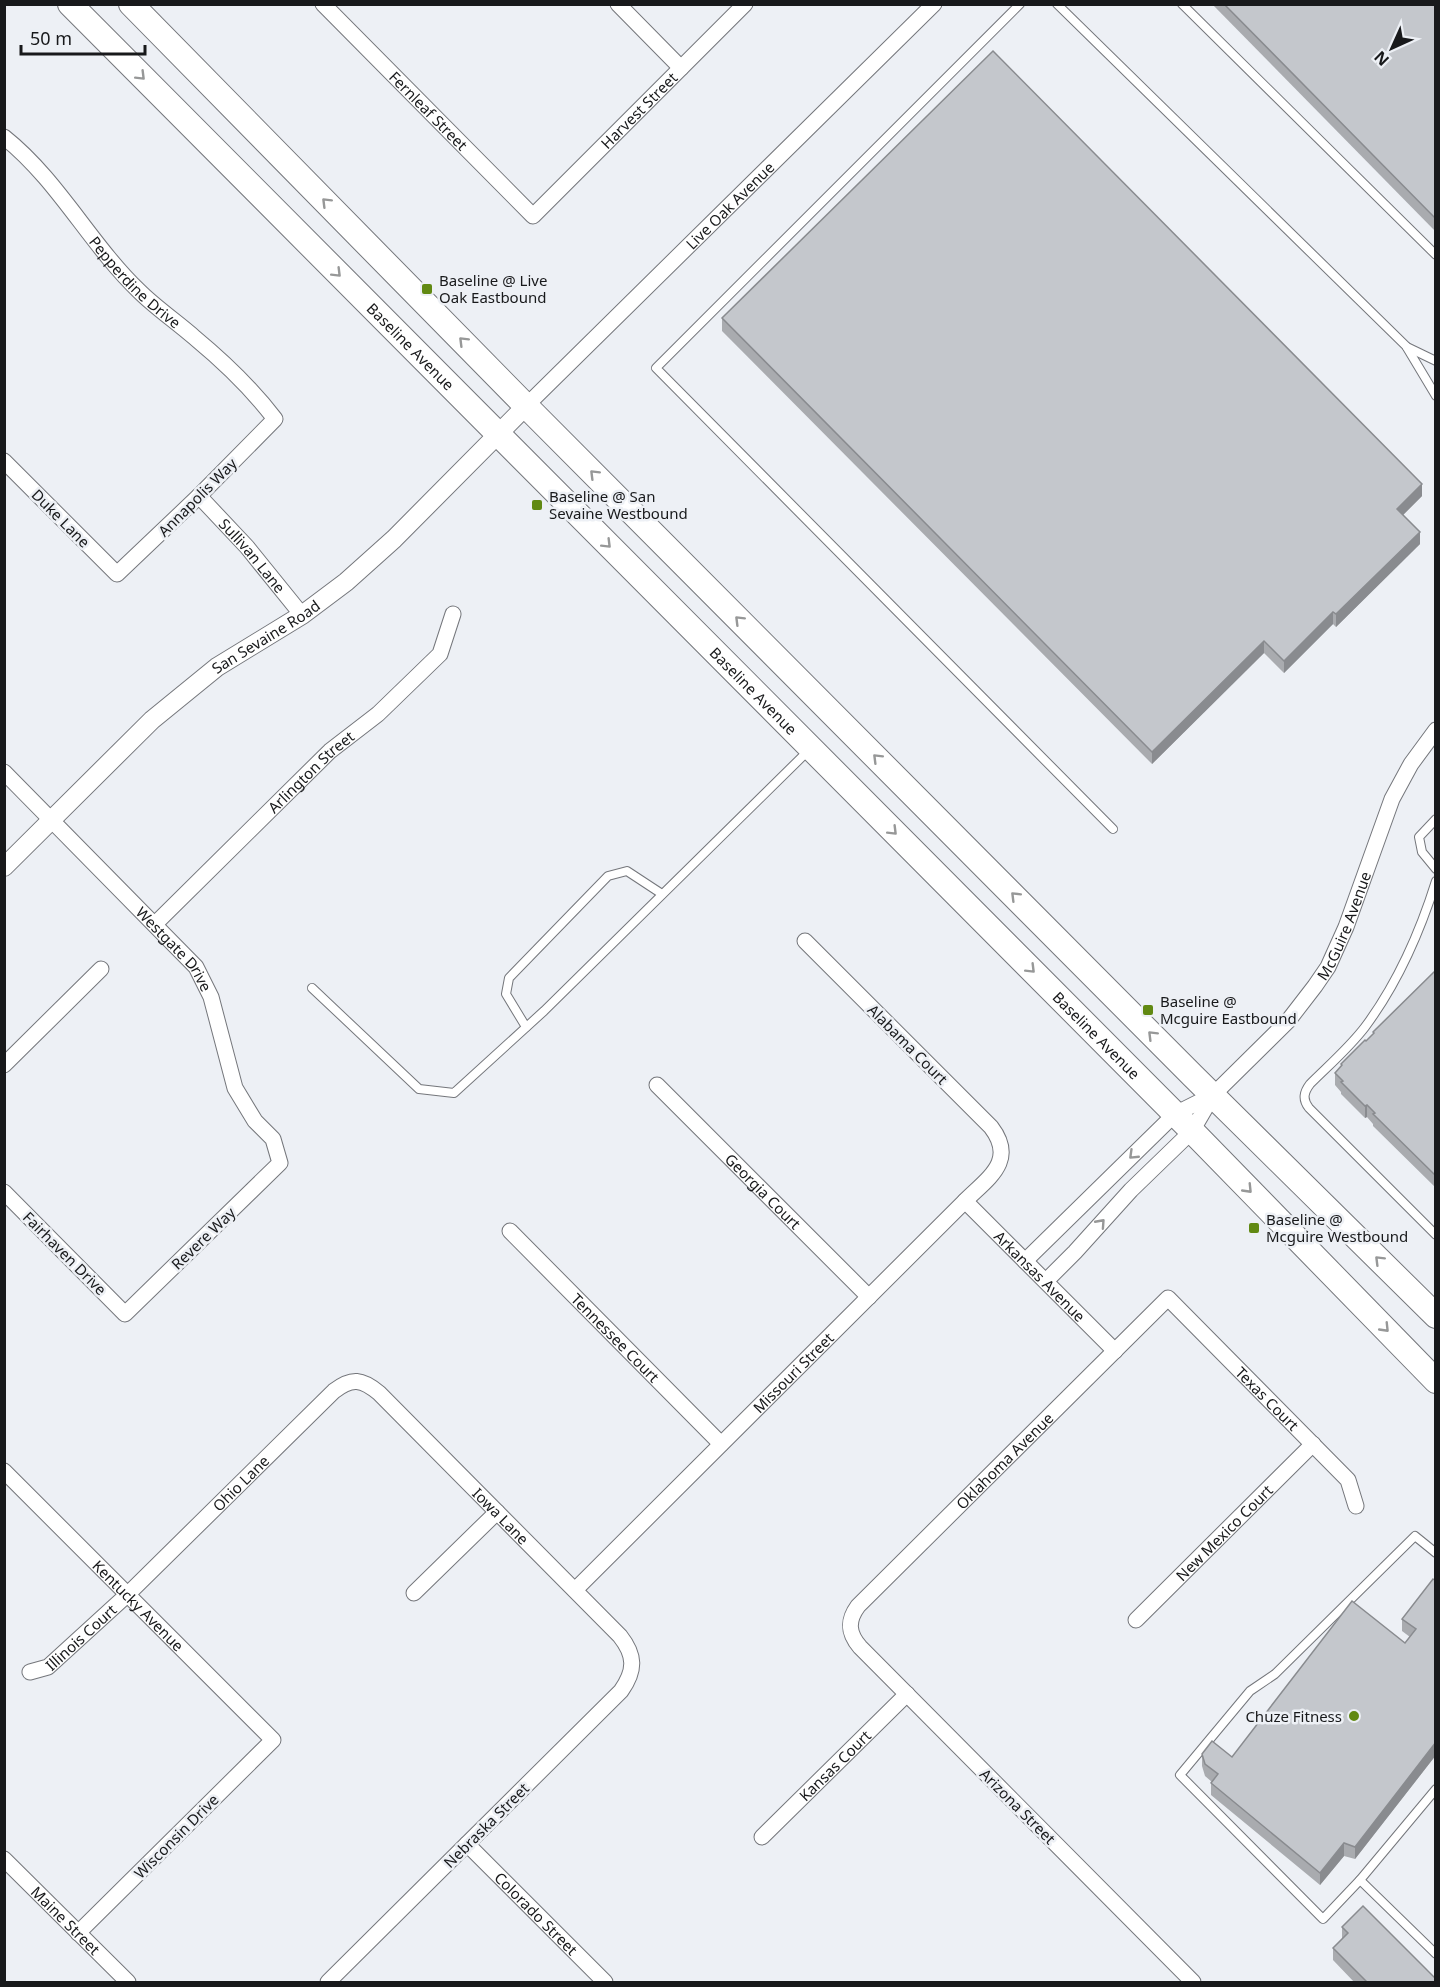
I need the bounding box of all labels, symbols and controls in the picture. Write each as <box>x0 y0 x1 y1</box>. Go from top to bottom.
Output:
scale bar <box>21 18 146 56</box>
north arrow <box>1362 18 1422 78</box>
text: 50 m <box>30 26 72 50</box>
text: N <box>1369 46 1394 71</box>
street label: Fernleaf Street <box>385 67 473 155</box>
street label: Harvest Street <box>596 67 682 153</box>
one-way arrow <box>133 68 144 79</box>
street label: Live Oak Avenue <box>681 157 778 253</box>
one-way arrow <box>322 199 333 210</box>
street label: Pepperdine Drive <box>85 232 185 332</box>
one-way arrow <box>330 266 341 277</box>
place label: Baseline @ Live Oak Eastbound <box>439 270 547 307</box>
marker: Baseline @ Live Oak Eastbound <box>420 282 434 296</box>
street label: Baseline Avenue <box>363 298 459 394</box>
one-way arrow <box>459 338 470 349</box>
street label: Annapolis Way <box>153 453 241 541</box>
one-way arrow <box>590 470 601 481</box>
street label: Duke Lane <box>28 485 94 551</box>
place label: Baseline @ San Sevaine Westbound <box>549 486 688 523</box>
marker: Baseline @ San Sevaine Westbound <box>530 498 544 512</box>
street label: Sullivan Lane <box>215 514 290 597</box>
one-way arrow <box>600 536 611 547</box>
street label: San Sevaine Road <box>207 595 324 678</box>
one-way arrow <box>736 617 747 628</box>
street label: Baseline Avenue <box>706 643 802 739</box>
street label: Arlington Street <box>263 726 359 817</box>
one-way arrow <box>873 755 884 765</box>
one-way arrow <box>886 825 897 835</box>
street label: McGuire Avenue <box>1312 869 1375 984</box>
one-way arrow <box>1011 893 1022 904</box>
street label: Westgate Drive <box>132 902 217 995</box>
one-way arrow <box>1023 962 1034 973</box>
street label: Baseline Avenue <box>1049 987 1145 1083</box>
place label: Baseline @ Mcguire Eastbound <box>1160 991 1297 1028</box>
street label: Alabama Court <box>864 1000 953 1089</box>
marker: Baseline @ Mcguire Eastbound <box>1141 1003 1155 1017</box>
one-way arrow <box>1149 1031 1160 1042</box>
one-way arrow <box>1130 1147 1141 1158</box>
street label: Georgia Court <box>721 1149 806 1234</box>
one-way arrow <box>1241 1181 1252 1192</box>
street label: Revere Way <box>167 1202 240 1274</box>
street label: Fairhaven Drive <box>19 1207 111 1299</box>
place label: Baseline @ Mcguire Westbound <box>1266 1209 1408 1246</box>
one-way arrow <box>1094 1219 1105 1230</box>
marker: Baseline @ Mcguire Westbound <box>1247 1221 1261 1235</box>
street label: Arkansas Avenue <box>990 1226 1090 1326</box>
one-way arrow <box>1375 1257 1386 1267</box>
street label: Tennessee Court <box>567 1289 664 1387</box>
one-way arrow <box>1377 1321 1388 1332</box>
street label: Missouri Street <box>748 1328 838 1417</box>
street label: Texas Court <box>1231 1362 1304 1435</box>
street label: Oklahoma Avenue <box>951 1408 1057 1513</box>
street label: Ohio Lane <box>208 1451 273 1515</box>
street label: New Mexico Court <box>1171 1480 1277 1585</box>
street label: Iowa Lane <box>468 1483 533 1549</box>
street label: Kentucky Avenue <box>88 1555 188 1655</box>
street label: Illinois Court <box>41 1599 121 1675</box>
place label: Chuze Fitness <box>1245 1706 1342 1726</box>
marker: Chuze Fitness <box>1347 1709 1361 1723</box>
street label: Kansas Court <box>794 1725 875 1805</box>
street label: Arizona Street <box>976 1764 1061 1849</box>
street label: Nebraska Street <box>439 1778 533 1872</box>
street label: Wisconsin Drive <box>129 1789 223 1883</box>
street label: Colorado Street <box>490 1867 583 1960</box>
street label: Maine Street <box>27 1882 105 1959</box>

